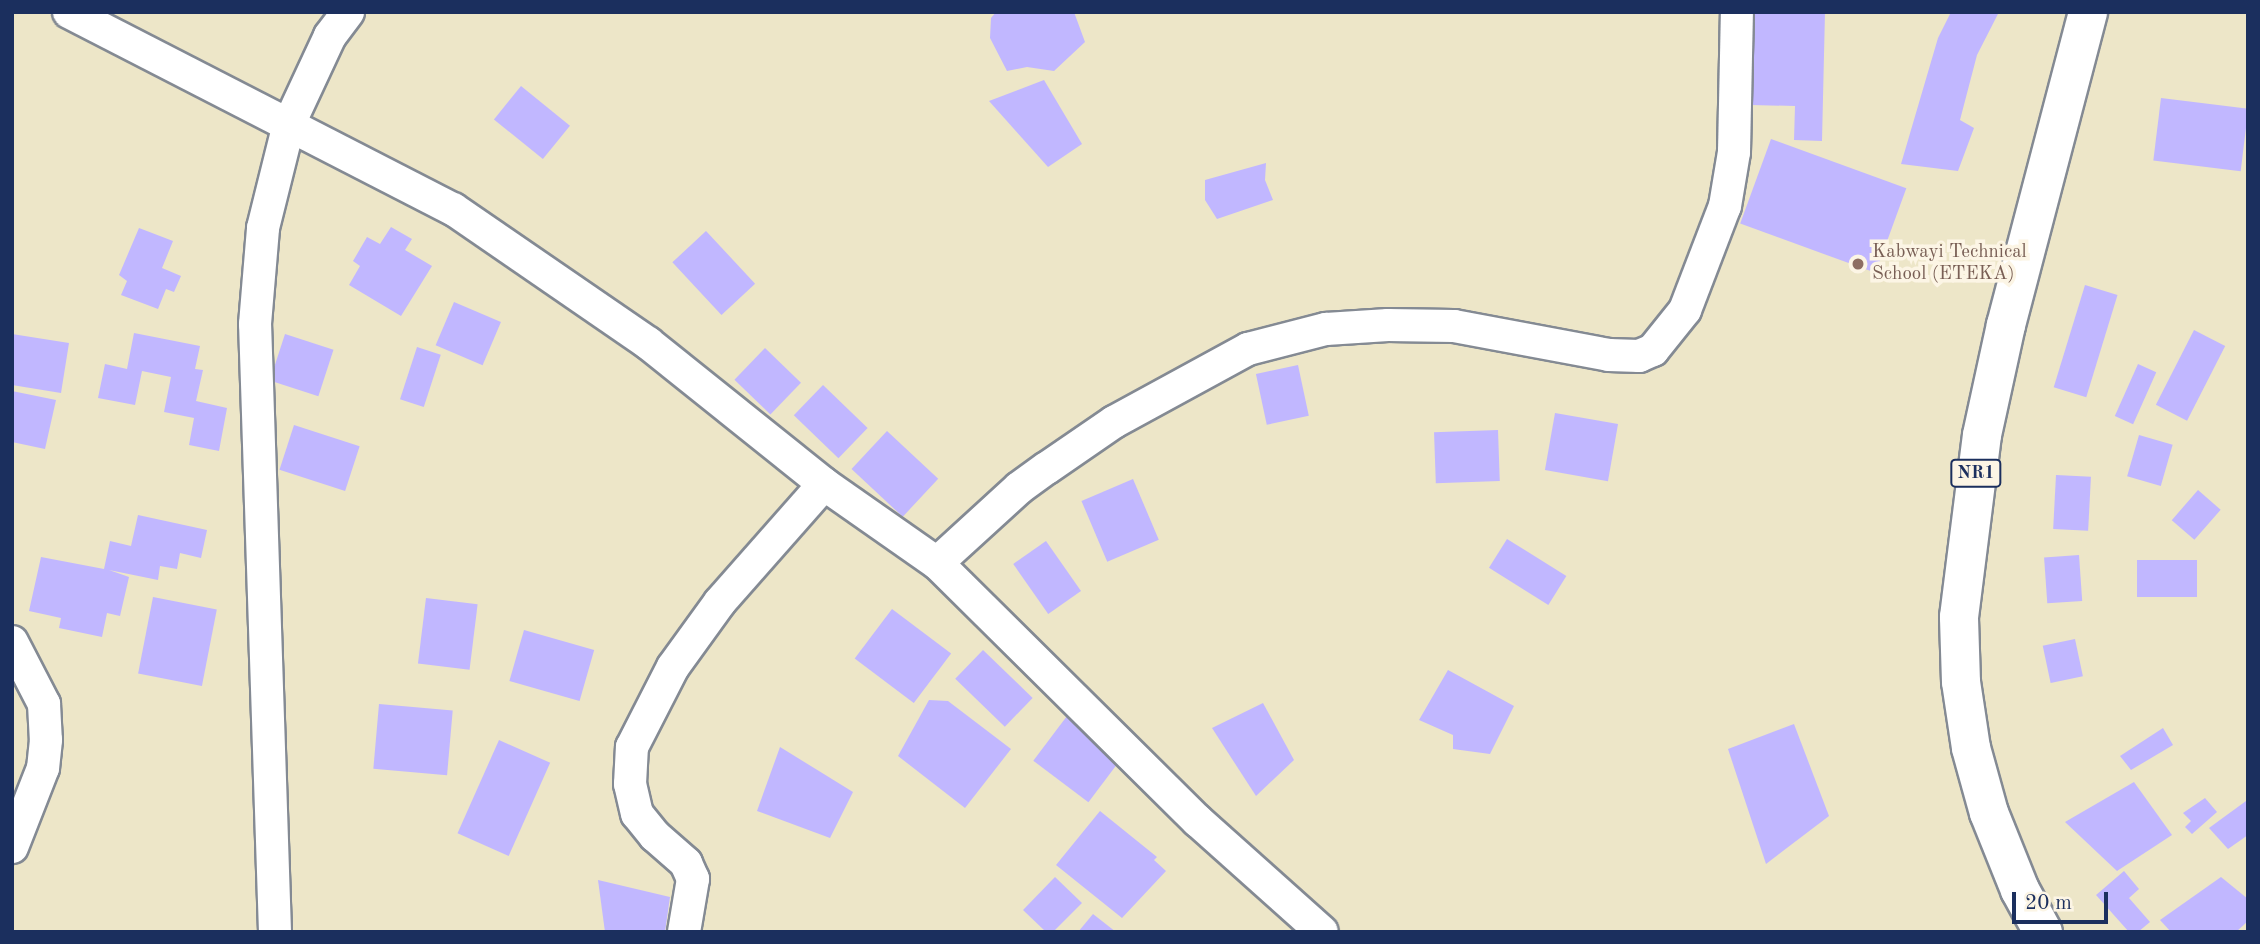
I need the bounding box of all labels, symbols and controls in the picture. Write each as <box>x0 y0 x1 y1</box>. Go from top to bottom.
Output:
place label: Kabwayi Technical School (ETEKA) <box>1872 242 2027 286</box>
marker: Kabwayi Technical School (ETEKA) <box>1850 256 1866 272</box>
road number: NR1 <box>1950 458 2002 488</box>
scale bar <box>2015 878 2111 922</box>
text: 20 m <box>2025 893 2072 914</box>

